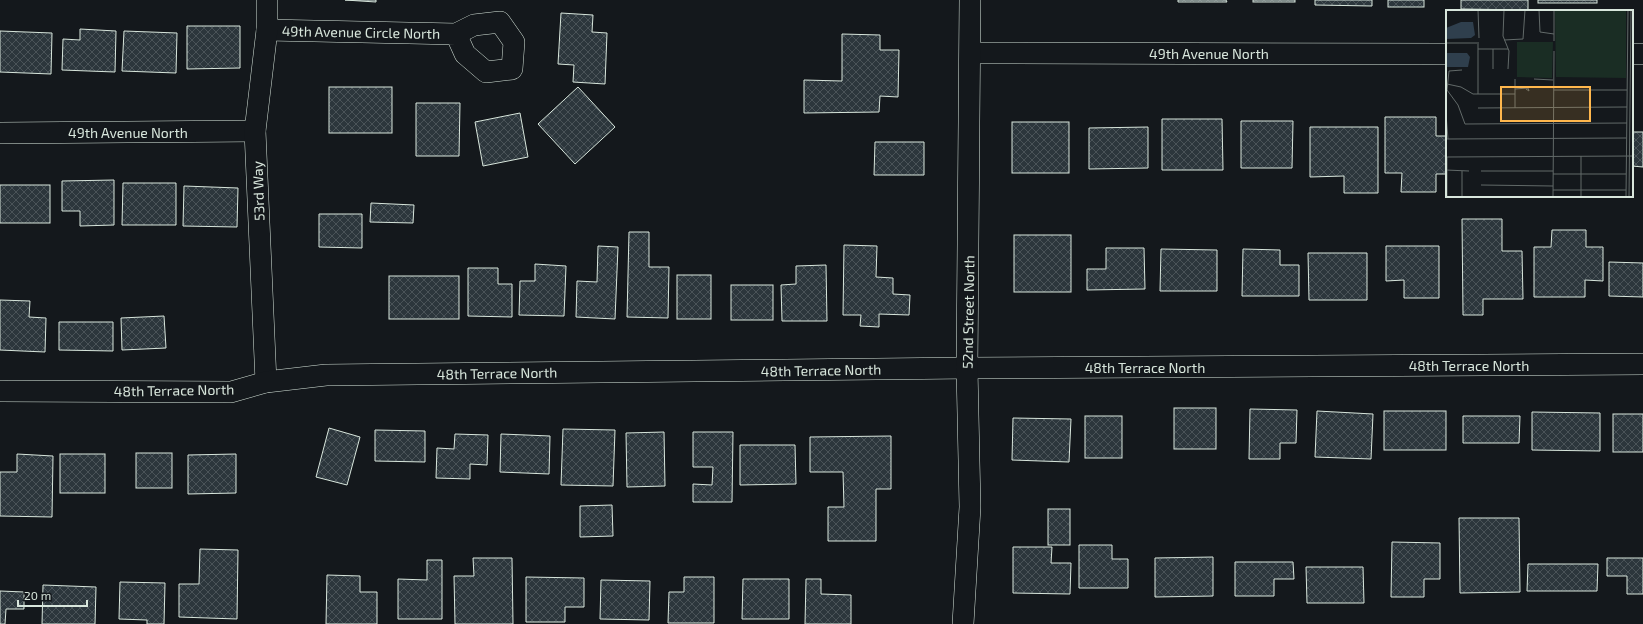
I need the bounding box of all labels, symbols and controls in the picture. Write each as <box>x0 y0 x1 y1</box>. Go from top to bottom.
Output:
inset map <box>1446 10 1633 197</box>
street label: 49th Avenue Circle North <box>282 22 440 42</box>
street label: 49th Avenue North <box>1149 45 1269 62</box>
street label: 49th Avenue North <box>68 124 188 141</box>
street label: 53rd Way <box>248 160 268 221</box>
street label: 52nd Street North <box>959 255 977 369</box>
street label: 48th Terrace North <box>1409 357 1529 374</box>
street label: 48th Terrace North <box>1085 359 1205 376</box>
street label: 48th Terrace North <box>761 360 881 380</box>
street label: 48th Terrace North <box>437 363 557 383</box>
street label: 48th Terrace North <box>114 380 234 400</box>
scale bar <box>18 582 87 608</box>
text: 20 m <box>24 588 51 602</box>

